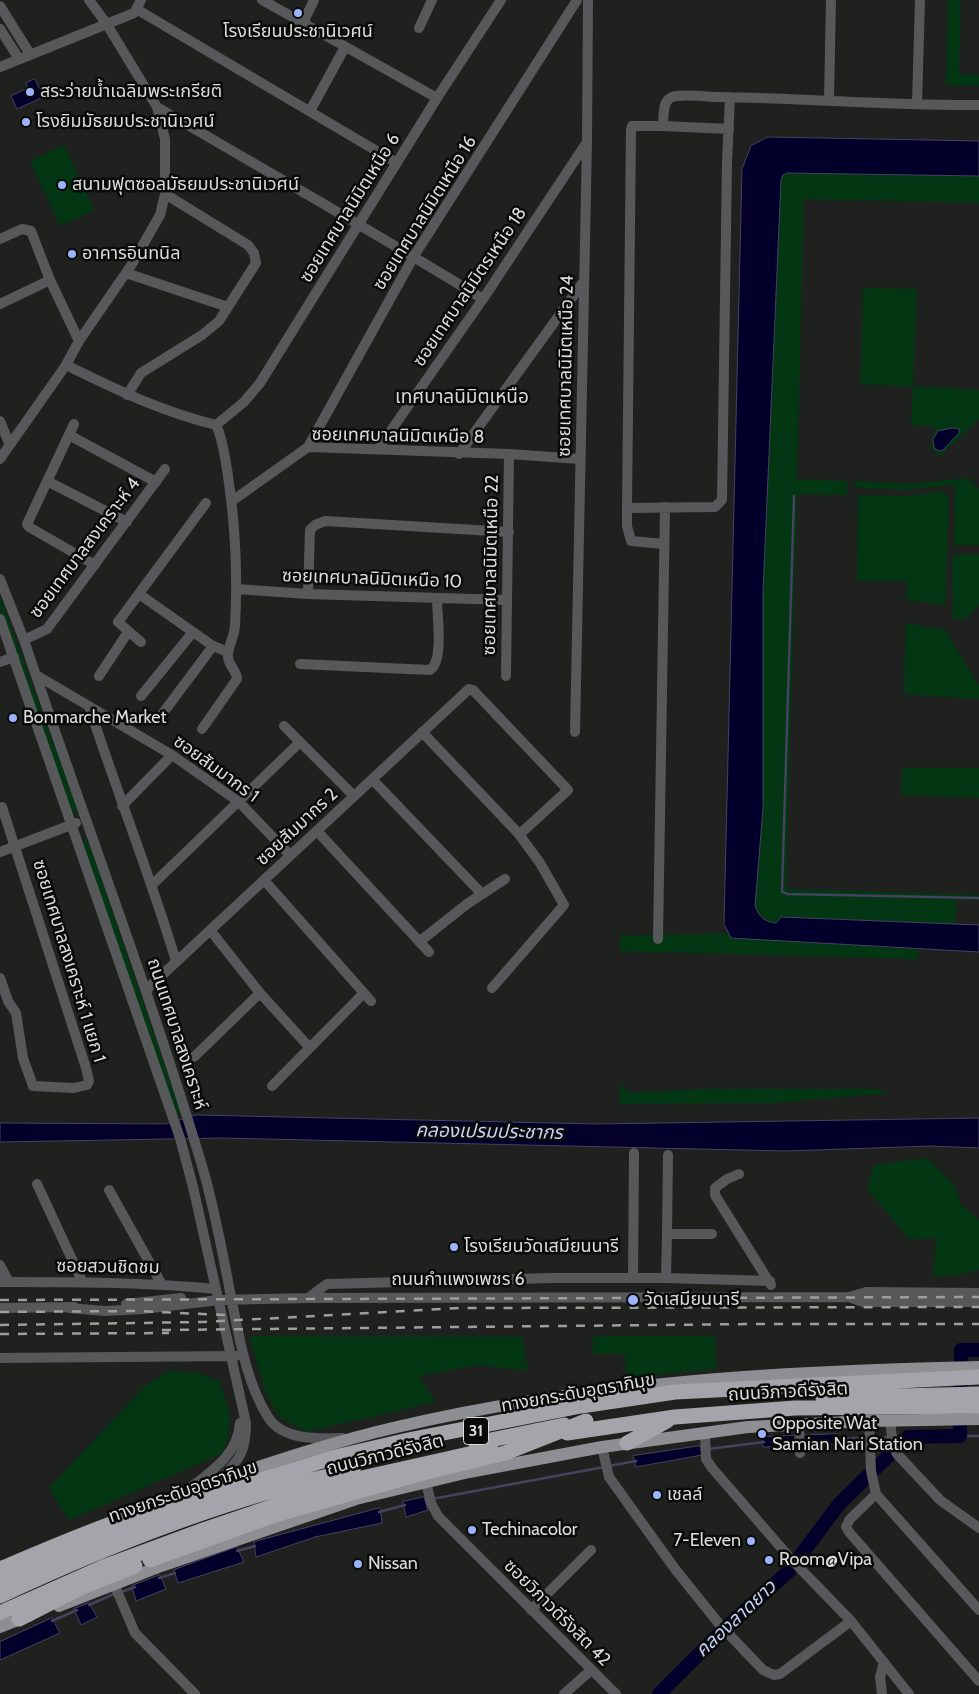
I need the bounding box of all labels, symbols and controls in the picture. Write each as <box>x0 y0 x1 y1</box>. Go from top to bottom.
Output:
marker: โรงเรียนประชานิเวศน์ <box>292 7 304 19</box>
place label: โรงเรียนประชานิเวศน์ <box>223 21 373 43</box>
place label: สระว่ายนํ้าเฉลิมพระเกรียติ <box>40 81 222 103</box>
marker: สระว่ายนํ้าเฉลิมพระเกรียติ <box>24 86 36 98</box>
place label: โรงยิมมัธยมประชานิเวศน์ <box>36 111 214 133</box>
marker: โรงยิมมัธยมประชานิเวศน์ <box>20 116 32 128</box>
street label: ซอยเทศบาลนิมิตเหนือ 6 <box>295 129 405 287</box>
street label: ซอยเทศบาลนิมิตเหนือ 16 <box>369 132 481 294</box>
place label: สนามฟุตซอลมัธยมประชานิเวศน์ <box>72 174 299 196</box>
marker: สนามฟุตซอลมัธยมประชานิเวศน์ <box>56 179 68 191</box>
street label: ซอยเทศบาลนิมิตรเหนือ 18 <box>409 203 531 371</box>
place label: อาคารอินทนิล <box>82 243 180 265</box>
marker: อาคารอินทนิล <box>66 248 78 260</box>
street label: ซอยเทศบาลนิมิตเหนือ 24 <box>554 275 578 457</box>
district label: เทศบาลนิมิตเหนือ <box>395 386 529 408</box>
street label: ซอยเทศบาลนิมิตเหนือ 8 <box>311 424 485 448</box>
street label: ซอยเทศบาลสงเคราะห์ 4 <box>25 473 145 623</box>
street label: ซอยเทศบาลนิมิตเหนือ 22 <box>479 474 503 656</box>
street label: ซอยเทศบาลนิมิตเหนือ 10 <box>282 565 462 593</box>
place label: Bonmarche Market <box>23 707 167 729</box>
marker: Bonmarche Market <box>7 712 19 724</box>
street label: ซอยสัมมากร 1 <box>169 731 263 807</box>
street label: ซอยสัมมากร 2 <box>252 784 342 870</box>
street label: ซอยเทศบาลสงเคราะห์ 1 แยก 1 <box>28 857 110 1065</box>
street label: ถนนเทศบาลสงเคราะห์ <box>142 956 212 1112</box>
water label: คลองเปรมประชากร <box>415 1119 563 1145</box>
place label: โรงเรียนวัดเสมียนนารี <box>464 1236 619 1258</box>
marker: โรงเรียนวัดเสมียนนารี <box>448 1241 460 1253</box>
street label: ซอยสวนชิดชม <box>56 1255 160 1279</box>
street label: ถนนกำแพงเพชร 6 <box>391 1269 525 1291</box>
place label: วัดเสมียนนารี <box>644 1289 739 1311</box>
marker: วัดเสมียนนารี <box>626 1293 640 1307</box>
street label: ทางยกระดับอุตราภิมุข <box>499 1369 657 1417</box>
street label: ถนนวิภาวดีรังสิต <box>727 1378 849 1406</box>
place label: Opposite Wat Samian Nari Station <box>772 1413 923 1456</box>
road number: 31 <box>464 1418 488 1444</box>
marker: Opposite Wat Samian Nari Station <box>756 1428 768 1440</box>
street label: ถนนวิภาวดีรังสิต <box>324 1430 446 1480</box>
street label: ทางยกระดับอุตราภิมุข <box>106 1456 260 1528</box>
place label: เชลล์ <box>667 1484 703 1506</box>
marker: เชลล์ <box>651 1489 663 1501</box>
place label: Techinacolor <box>482 1519 578 1541</box>
marker: Techinacolor <box>466 1524 478 1536</box>
place label: 7-Eleven <box>673 1530 741 1552</box>
marker: 7-Eleven <box>745 1535 757 1547</box>
place label: Room@Vipa <box>779 1549 872 1571</box>
place label: Nissan <box>368 1553 418 1575</box>
marker: Room@Vipa <box>763 1554 775 1566</box>
street label: ซอยวิภาวดีรังสิต 42 <box>499 1555 615 1671</box>
marker: Nissan <box>352 1558 364 1570</box>
water label: คลองลาดยาว <box>691 1576 781 1662</box>

